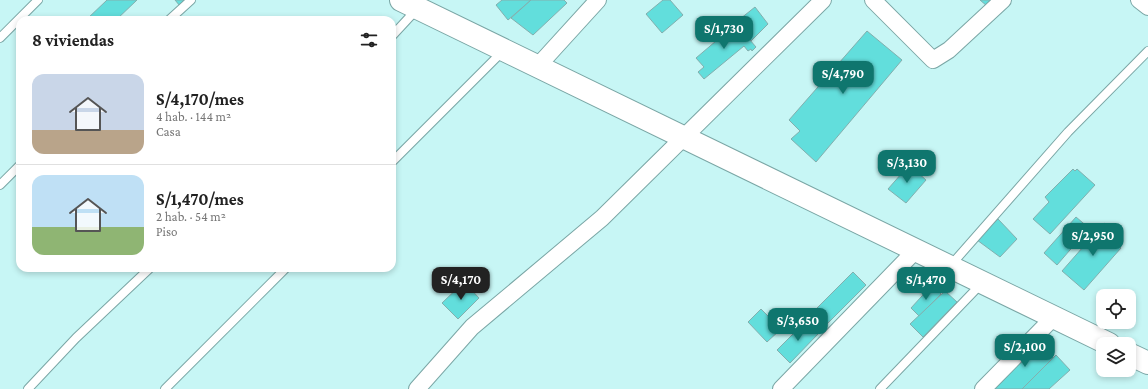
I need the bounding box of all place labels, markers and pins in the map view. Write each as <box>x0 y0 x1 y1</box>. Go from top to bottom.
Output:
pin: S/1,730 <box>687 16 761 50</box>
pin: S/4,790 <box>806 61 880 95</box>
pin: S/3,130 <box>870 150 944 184</box>
pin: S/2,950 <box>1056 223 1130 257</box>
pin: S/4,170 <box>424 267 498 301</box>
pin: S/1,470 <box>889 267 963 301</box>
pin: S/3,650 <box>761 308 835 342</box>
pin: S/2,100 <box>988 334 1062 368</box>

